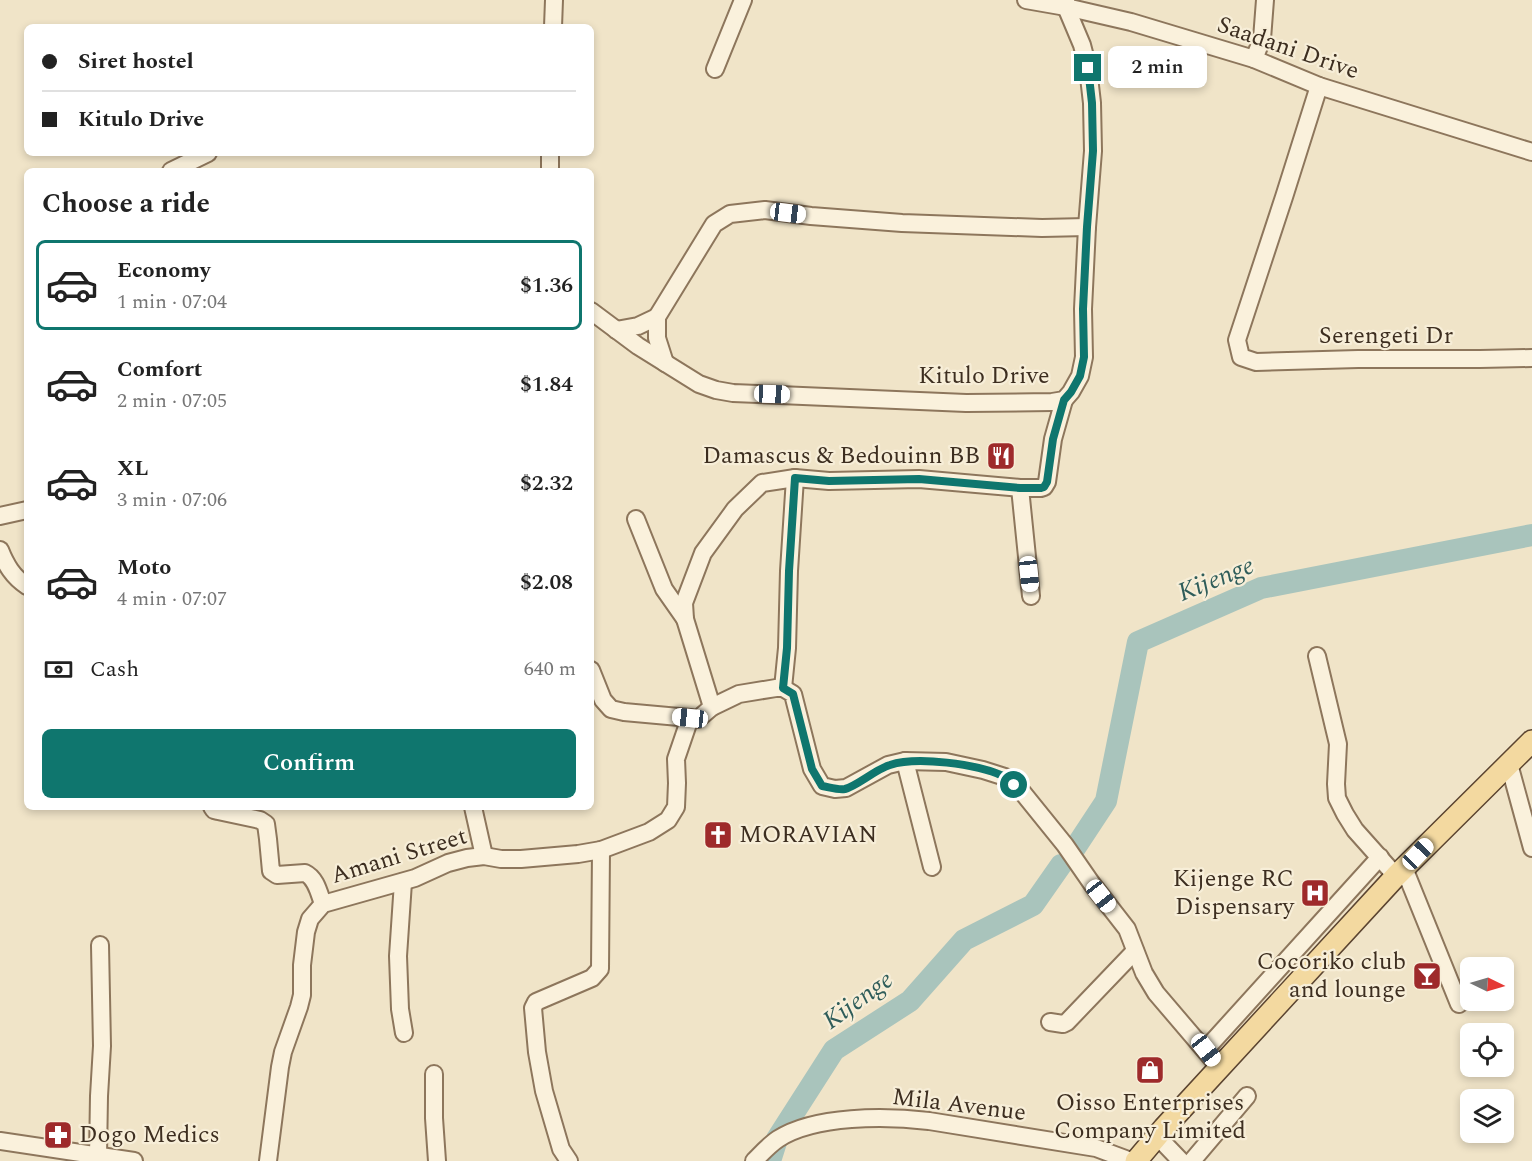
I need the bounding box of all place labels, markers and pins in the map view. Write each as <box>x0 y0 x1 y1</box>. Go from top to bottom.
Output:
place label: Damascus & Bedouinn BB <box>703 438 980 474</box>
restaurant icon: Damascus & Bedouinn BB <box>985 440 1017 472</box>
place label: MORAVIAN <box>739 817 878 853</box>
church icon: MORAVIAN <box>702 819 734 851</box>
place label: Kijenge RC Dispensary <box>1173 861 1295 925</box>
hospital icon: Kijenge RC Dispensary <box>1299 877 1331 909</box>
place label: Cocoriko club and lounge <box>1257 944 1406 1008</box>
bar icon: Cocoriko club and lounge <box>1411 960 1443 992</box>
shop icon: Oisso Enterprises Company Limited <box>1134 1054 1166 1086</box>
place label: Oisso Enterprises Company Limited <box>1054 1085 1246 1149</box>
place label: Dogo Medics <box>79 1117 220 1153</box>
pharmacy icon: Dogo Medics <box>42 1119 74 1151</box>

